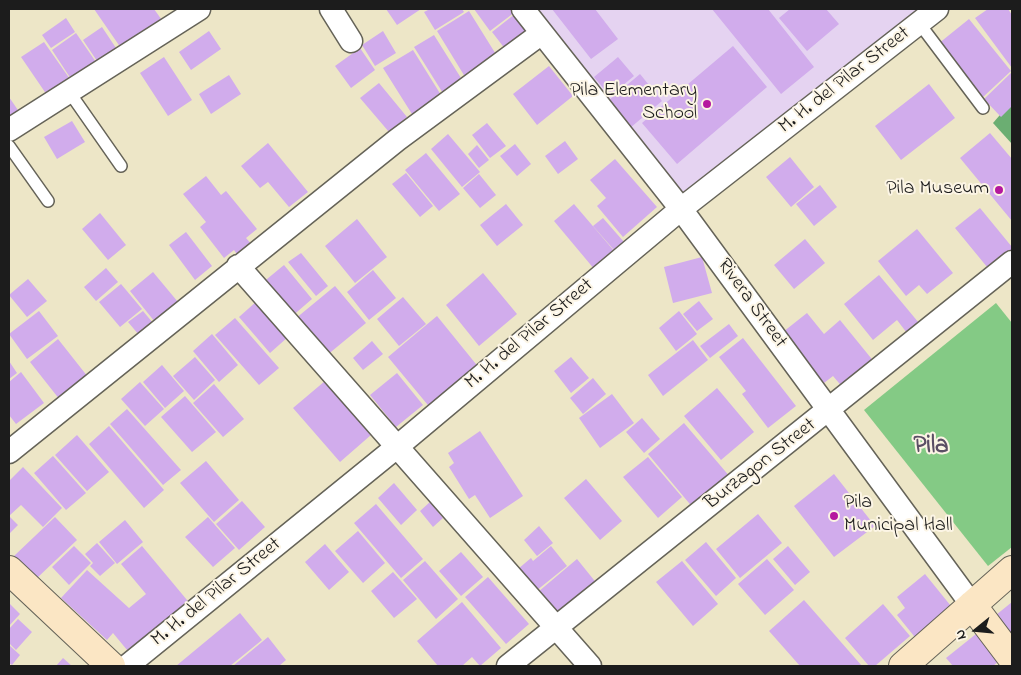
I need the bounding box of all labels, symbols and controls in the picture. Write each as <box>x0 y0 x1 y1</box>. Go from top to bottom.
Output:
street label: M. H. del Pilar Street <box>774 22 916 140</box>
place label: Pila Elementary School <box>570 80 697 127</box>
marker: Pila Elementary School <box>701 98 713 110</box>
place label: Pila Museum <box>886 178 989 202</box>
marker: Pila Museum <box>993 184 1005 196</box>
street label: Rivera Street <box>711 255 791 353</box>
street label: M. H. del Pilar Street <box>461 274 599 396</box>
street label: Burzagon Street <box>700 414 822 516</box>
district label: Pila <box>913 433 949 463</box>
place label: Pila Municipal Hall <box>844 492 953 539</box>
marker: Pila Municipal Hall <box>828 510 840 522</box>
street label: M. H. del Pilar Street <box>147 533 287 653</box>
north arrow <box>951 605 1001 655</box>
text: N <box>950 627 973 642</box>

